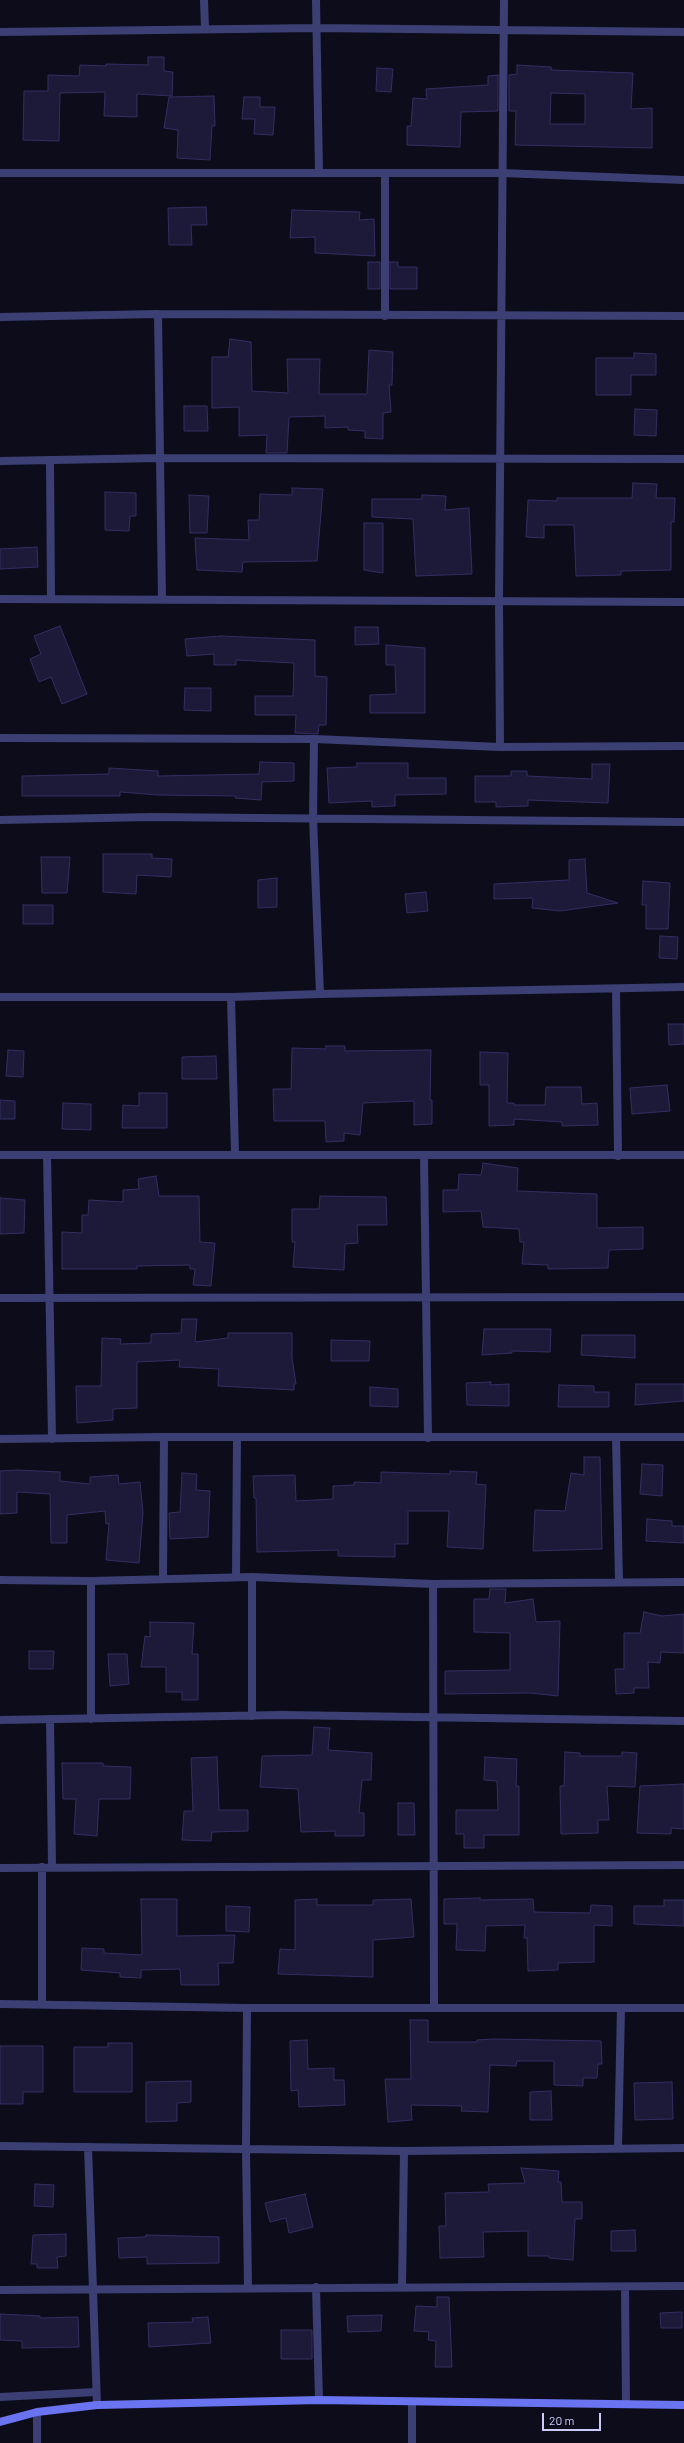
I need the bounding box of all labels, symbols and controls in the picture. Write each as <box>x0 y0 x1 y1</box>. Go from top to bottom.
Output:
scale bar <box>544 2405 603 2431</box>
text: 20 m <box>549 2413 575 2427</box>

